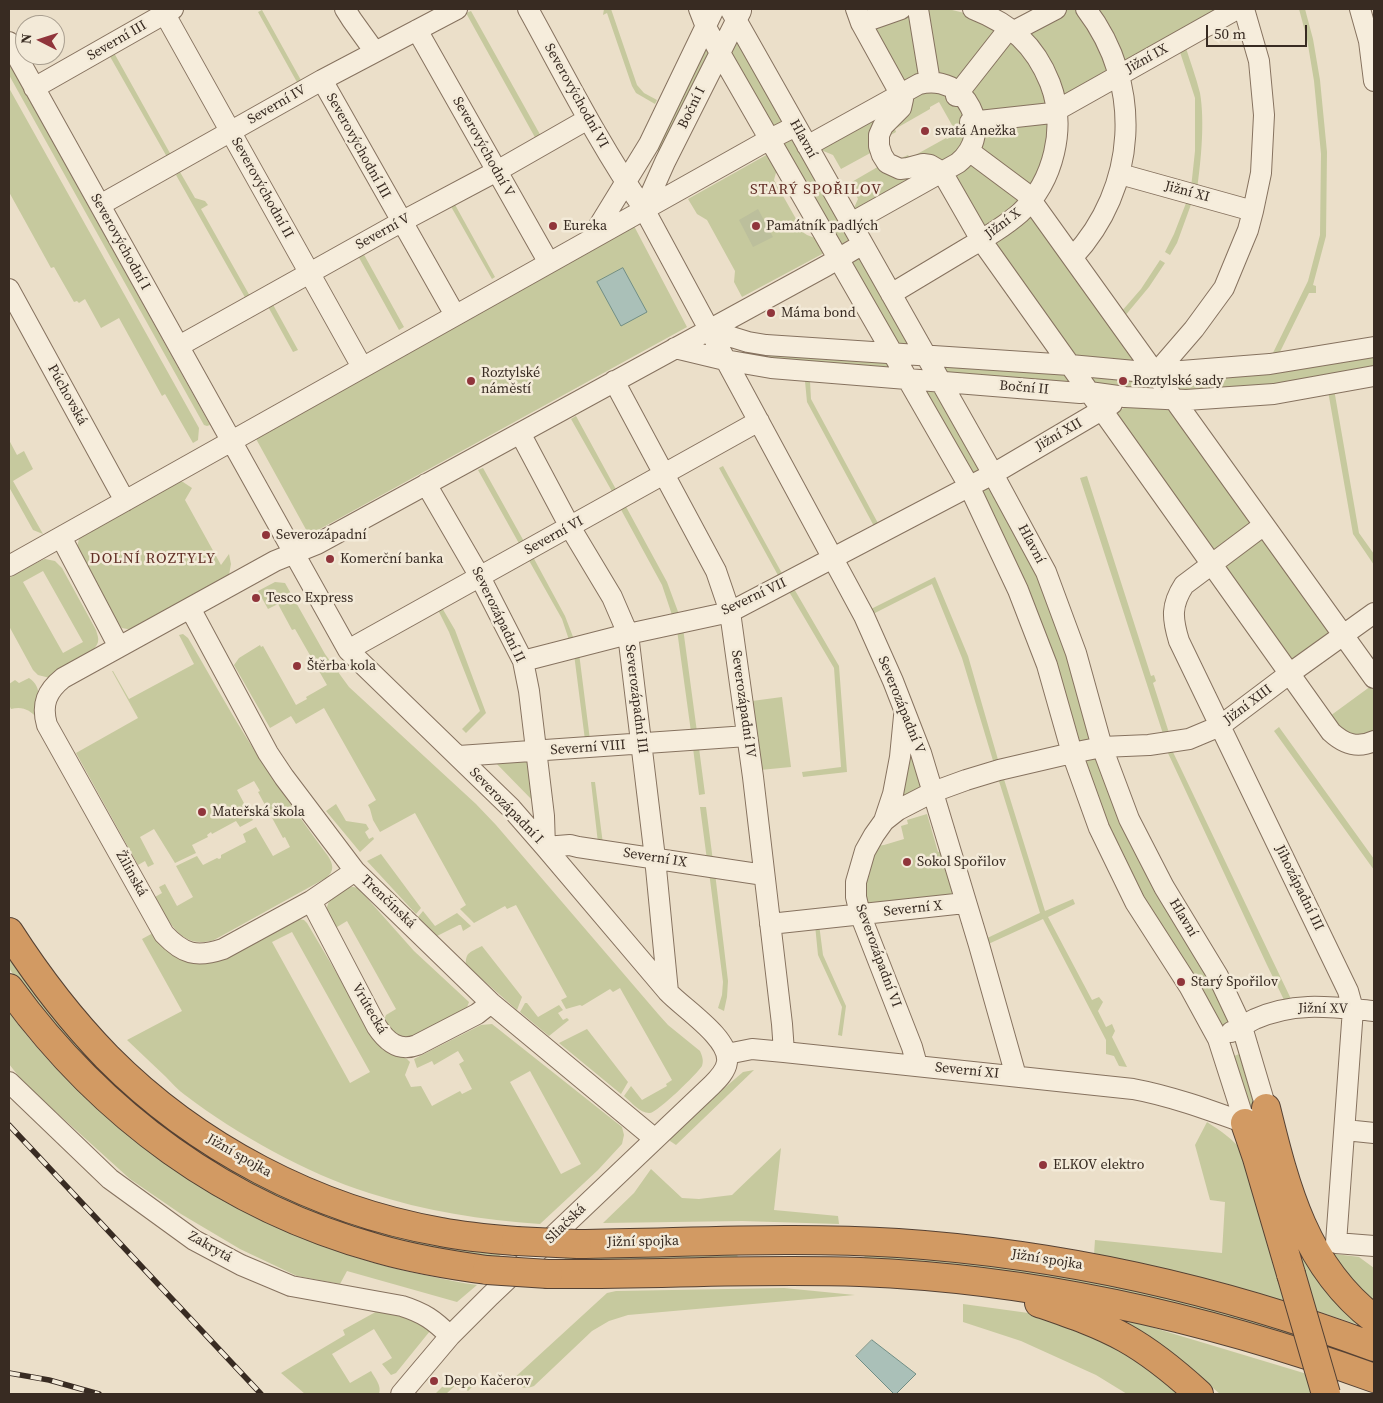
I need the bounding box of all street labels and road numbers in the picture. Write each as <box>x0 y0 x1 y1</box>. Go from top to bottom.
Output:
street label: Severní III <box>84 17 150 65</box>
street label: Severovýchodní VI <box>540 41 612 151</box>
street label: Jižní IX <box>1123 41 1171 77</box>
street label: Severní IV <box>245 82 309 128</box>
street label: Boční I <box>675 84 709 132</box>
street label: Severovýchodní III <box>322 90 394 202</box>
street label: Severovýchodní V <box>449 94 517 200</box>
street label: Hlavní <box>786 117 820 161</box>
street label: Severovýchodní II <box>227 135 297 241</box>
street label: Jižní XI <box>1163 178 1211 206</box>
street label: Severovýchodní I <box>87 191 153 293</box>
street label: Jižní X <box>982 205 1024 243</box>
street label: Severní V <box>353 210 413 254</box>
street label: Púchovská <box>43 362 91 428</box>
street label: Boční II <box>999 377 1049 399</box>
street label: Jižní XII <box>1033 415 1085 455</box>
street label: Severní VI <box>522 513 586 559</box>
street label: Hlavní <box>1014 522 1048 566</box>
street label: Severozápadní II <box>468 564 528 666</box>
street label: Severní VII <box>719 575 789 619</box>
street label: Severozápadní III <box>621 644 651 754</box>
street label: Severozápadní IV <box>727 649 759 759</box>
street label: Severozápadní V <box>874 654 928 756</box>
street label: Jižní XIII <box>1220 681 1276 729</box>
street label: Severní VIII <box>550 737 626 759</box>
street label: Severozápadní I <box>466 765 546 847</box>
street label: Jihozápadní III <box>1271 842 1327 934</box>
street label: Severní IX <box>622 845 688 871</box>
street label: Žilinská <box>112 848 150 900</box>
street label: Trenčínská <box>357 872 419 932</box>
street label: Hlavní <box>1165 896 1201 940</box>
street label: Severní X <box>883 898 943 920</box>
street label: Severozápadní VI <box>852 902 904 1010</box>
street label: Vrútecká <box>348 981 390 1037</box>
street label: Jižní XV <box>1298 1000 1348 1018</box>
street label: Severní XI <box>934 1059 1000 1083</box>
street label: Jižní spojka <box>204 1131 274 1181</box>
street label: Sliačská <box>542 1201 590 1247</box>
street label: Zakrytá <box>185 1228 235 1266</box>
street label: Jižní spojka <box>607 1233 679 1251</box>
street label: Jižní spojka <box>1010 1246 1084 1274</box>

